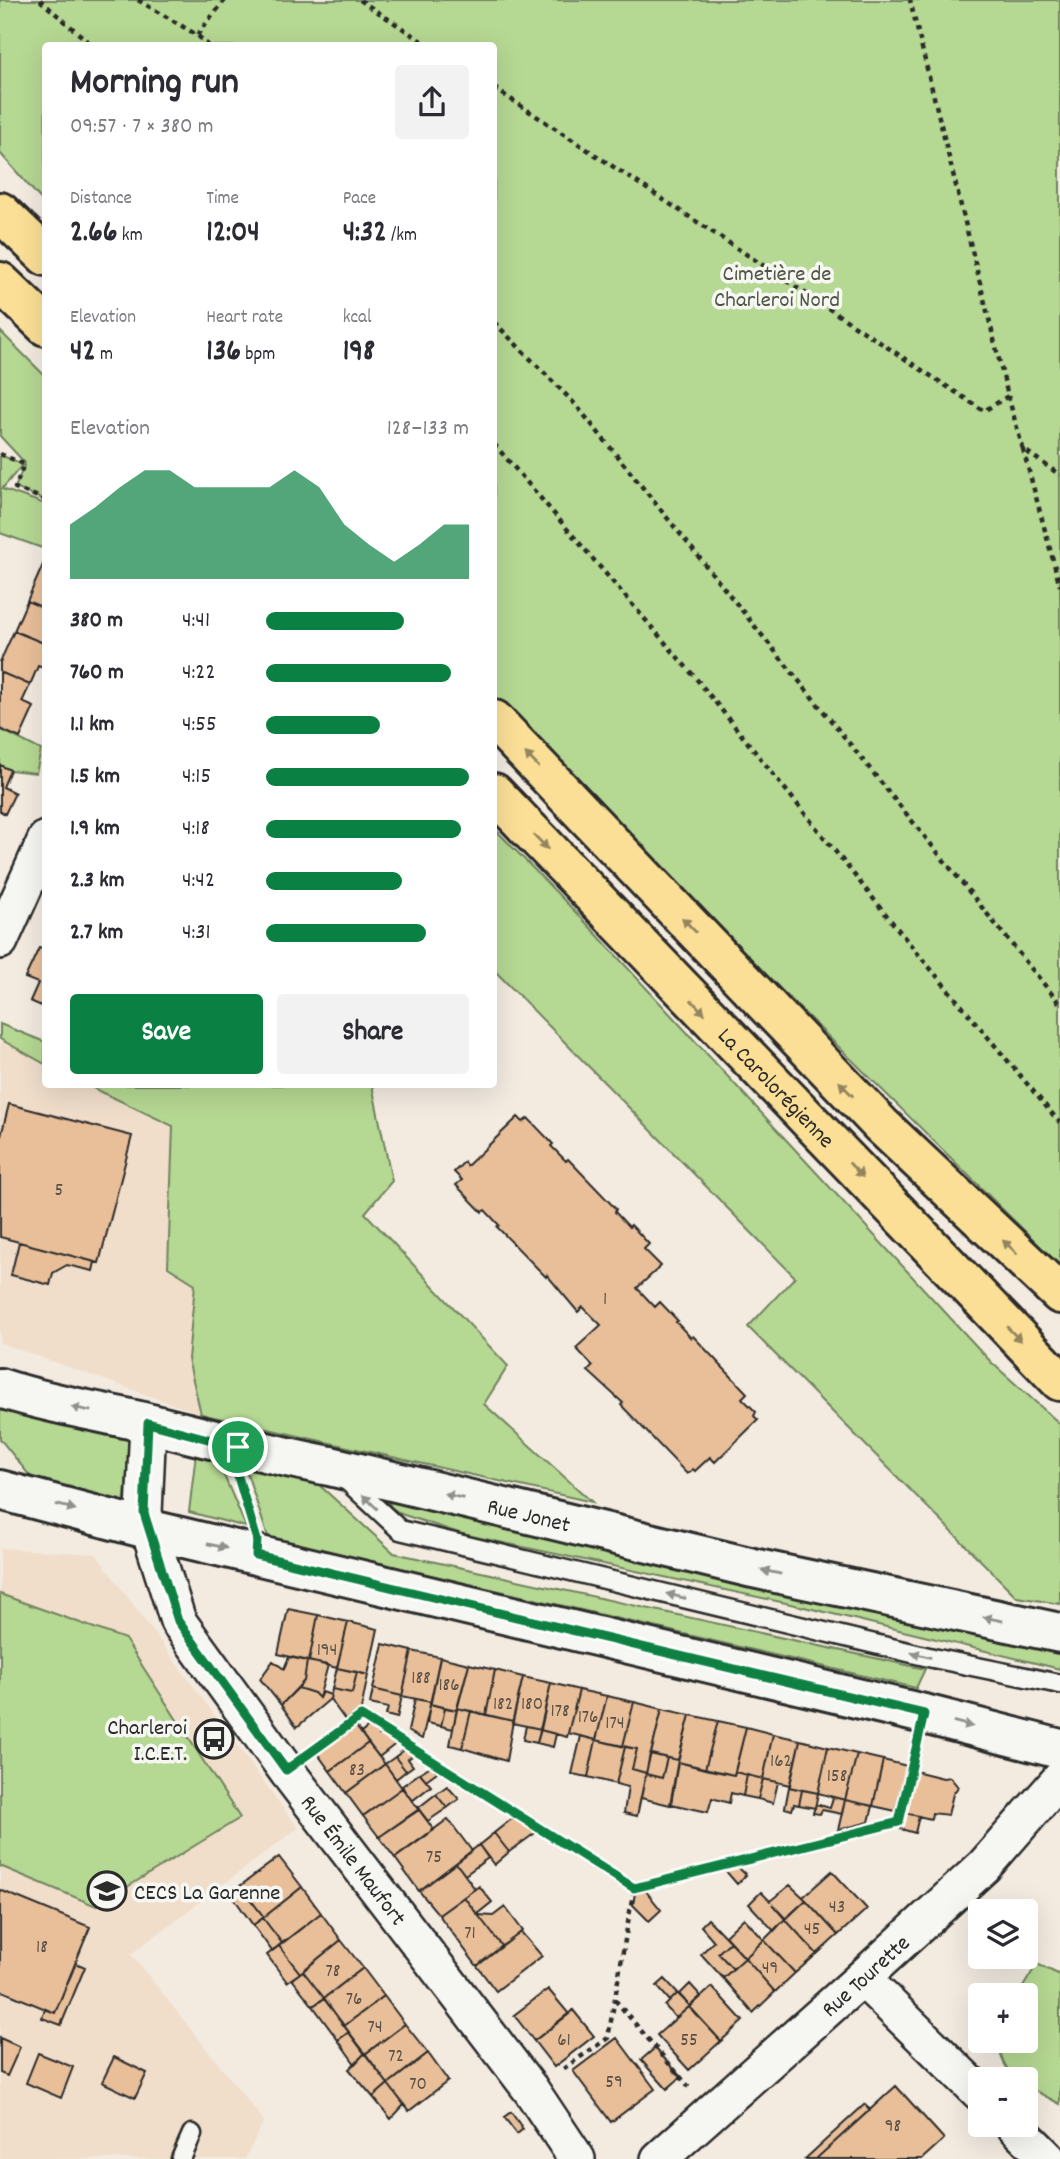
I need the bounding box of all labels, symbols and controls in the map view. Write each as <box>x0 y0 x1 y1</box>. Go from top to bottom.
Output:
text: Morning run <box>70 57 239 112</box>
button: share <box>395 65 469 139</box>
text: 09:57 · 7 × 380 m <box>70 111 214 144</box>
text: Distance <box>70 186 132 213</box>
text: Time <box>206 186 239 213</box>
text: Pace <box>343 186 376 213</box>
text: 2.66 <box>70 213 118 256</box>
text: 12:04 <box>206 213 260 256</box>
text: 4:32 <box>343 213 387 256</box>
text: km <box>118 223 143 250</box>
text: /km <box>387 223 417 250</box>
park label: Cimetière de Charleroi Nord <box>714 259 840 318</box>
text: Elevation <box>70 305 136 332</box>
text: Heart rate <box>206 305 283 332</box>
text: kcal <box>343 305 372 332</box>
text: 42 <box>70 332 96 375</box>
text: 136 <box>206 332 241 375</box>
text: 198 <box>343 332 375 375</box>
text: m <box>96 342 113 369</box>
text: bpm <box>241 342 275 369</box>
text: Elevation <box>70 413 150 446</box>
text: 128–133 m <box>387 413 469 446</box>
text: 380 m <box>70 605 123 638</box>
text: 4:41 <box>182 605 210 638</box>
text: 760 m <box>70 657 124 690</box>
text: 4:22 <box>182 657 215 690</box>
text: 1.1 km <box>70 709 114 742</box>
text: 4:55 <box>182 709 217 742</box>
one-way arrow <box>525 752 541 769</box>
text: 1.5 km <box>70 761 120 794</box>
text: 4:15 <box>182 761 211 794</box>
text: 1.9 km <box>70 813 120 846</box>
text: 4:18 <box>182 813 210 846</box>
one-way arrow <box>532 833 548 850</box>
text: 2.3 km <box>70 865 125 898</box>
text: 4:42 <box>182 865 215 898</box>
text: 2.7 km <box>70 917 123 950</box>
text: 4:31 <box>182 917 211 950</box>
one-way arrow <box>682 917 698 934</box>
button: Save <box>70 994 263 1074</box>
button: Share <box>277 994 469 1074</box>
one-way arrow <box>689 998 705 1015</box>
street label: La Carolorégienne <box>708 1022 841 1157</box>
one-way arrow <box>839 1081 855 1098</box>
one-way arrow <box>847 1162 864 1179</box>
house number: 5 <box>55 1178 63 1205</box>
one-way arrow <box>1001 1239 1019 1255</box>
house number: 1 <box>603 1287 607 1314</box>
one-way arrow <box>1005 1325 1021 1342</box>
one-way arrow <box>70 1403 92 1414</box>
pin <box>208 1417 268 1477</box>
icon: arrive <box>219 1428 257 1466</box>
one-way arrow <box>443 1490 465 1501</box>
street label: Rue Jonet <box>483 1491 573 1543</box>
one-way arrow <box>362 1494 379 1510</box>
one-way arrow <box>55 1502 77 1513</box>
one-way arrow <box>206 1541 228 1552</box>
one-way arrow <box>760 1566 782 1577</box>
one-way arrow <box>665 1590 687 1601</box>
one-way arrow <box>982 1613 1004 1624</box>
house number: 194 <box>317 1638 337 1665</box>
one-way arrow <box>910 1649 932 1660</box>
house number: 188 <box>411 1666 431 1693</box>
house number: 186 <box>438 1673 460 1700</box>
house number: 182 <box>493 1692 513 1719</box>
house number: 180 <box>521 1692 543 1719</box>
house number: 178 <box>550 1699 570 1726</box>
house number: 176 <box>578 1705 598 1732</box>
house number: 174 <box>605 1711 625 1738</box>
place label: Charleroi I.C.E.T. <box>107 1713 187 1772</box>
bus stop icon: Charleroi I.C.E.T. <box>193 1718 235 1760</box>
one-way arrow <box>952 1719 974 1730</box>
house number: 162 <box>770 1749 792 1776</box>
house number: 83 <box>349 1758 365 1785</box>
house number: 158 <box>827 1764 847 1791</box>
street label: Rue Émile Maufort <box>291 1789 413 1934</box>
house number: 75 <box>426 1845 442 1872</box>
school or university icon: CECS La Garenne <box>86 1870 128 1912</box>
place label: CECS La Garenne <box>134 1878 280 1911</box>
house number: 43 <box>829 1895 845 1922</box>
map controls <box>968 1899 1038 2137</box>
button: layers <box>968 1899 1038 1969</box>
house number: 45 <box>804 1917 820 1944</box>
house number: 71 <box>464 1921 476 1948</box>
street label: Rue Tourette <box>815 1929 919 2027</box>
house number: 18 <box>36 1935 48 1962</box>
house number: 49 <box>762 1956 778 1983</box>
house number: 78 <box>326 1959 340 1986</box>
button: + <box>968 1983 1038 2053</box>
house number: 76 <box>346 1987 362 2014</box>
house number: 74 <box>367 2015 383 2042</box>
house number: 61 <box>557 2028 571 2055</box>
house number: 55 <box>680 2028 698 2055</box>
house number: 72 <box>388 2044 404 2071</box>
button: − <box>968 2067 1038 2137</box>
house number: 59 <box>605 2070 623 2097</box>
house number: 70 <box>409 2072 427 2099</box>
house number: 98 <box>885 2114 901 2141</box>

